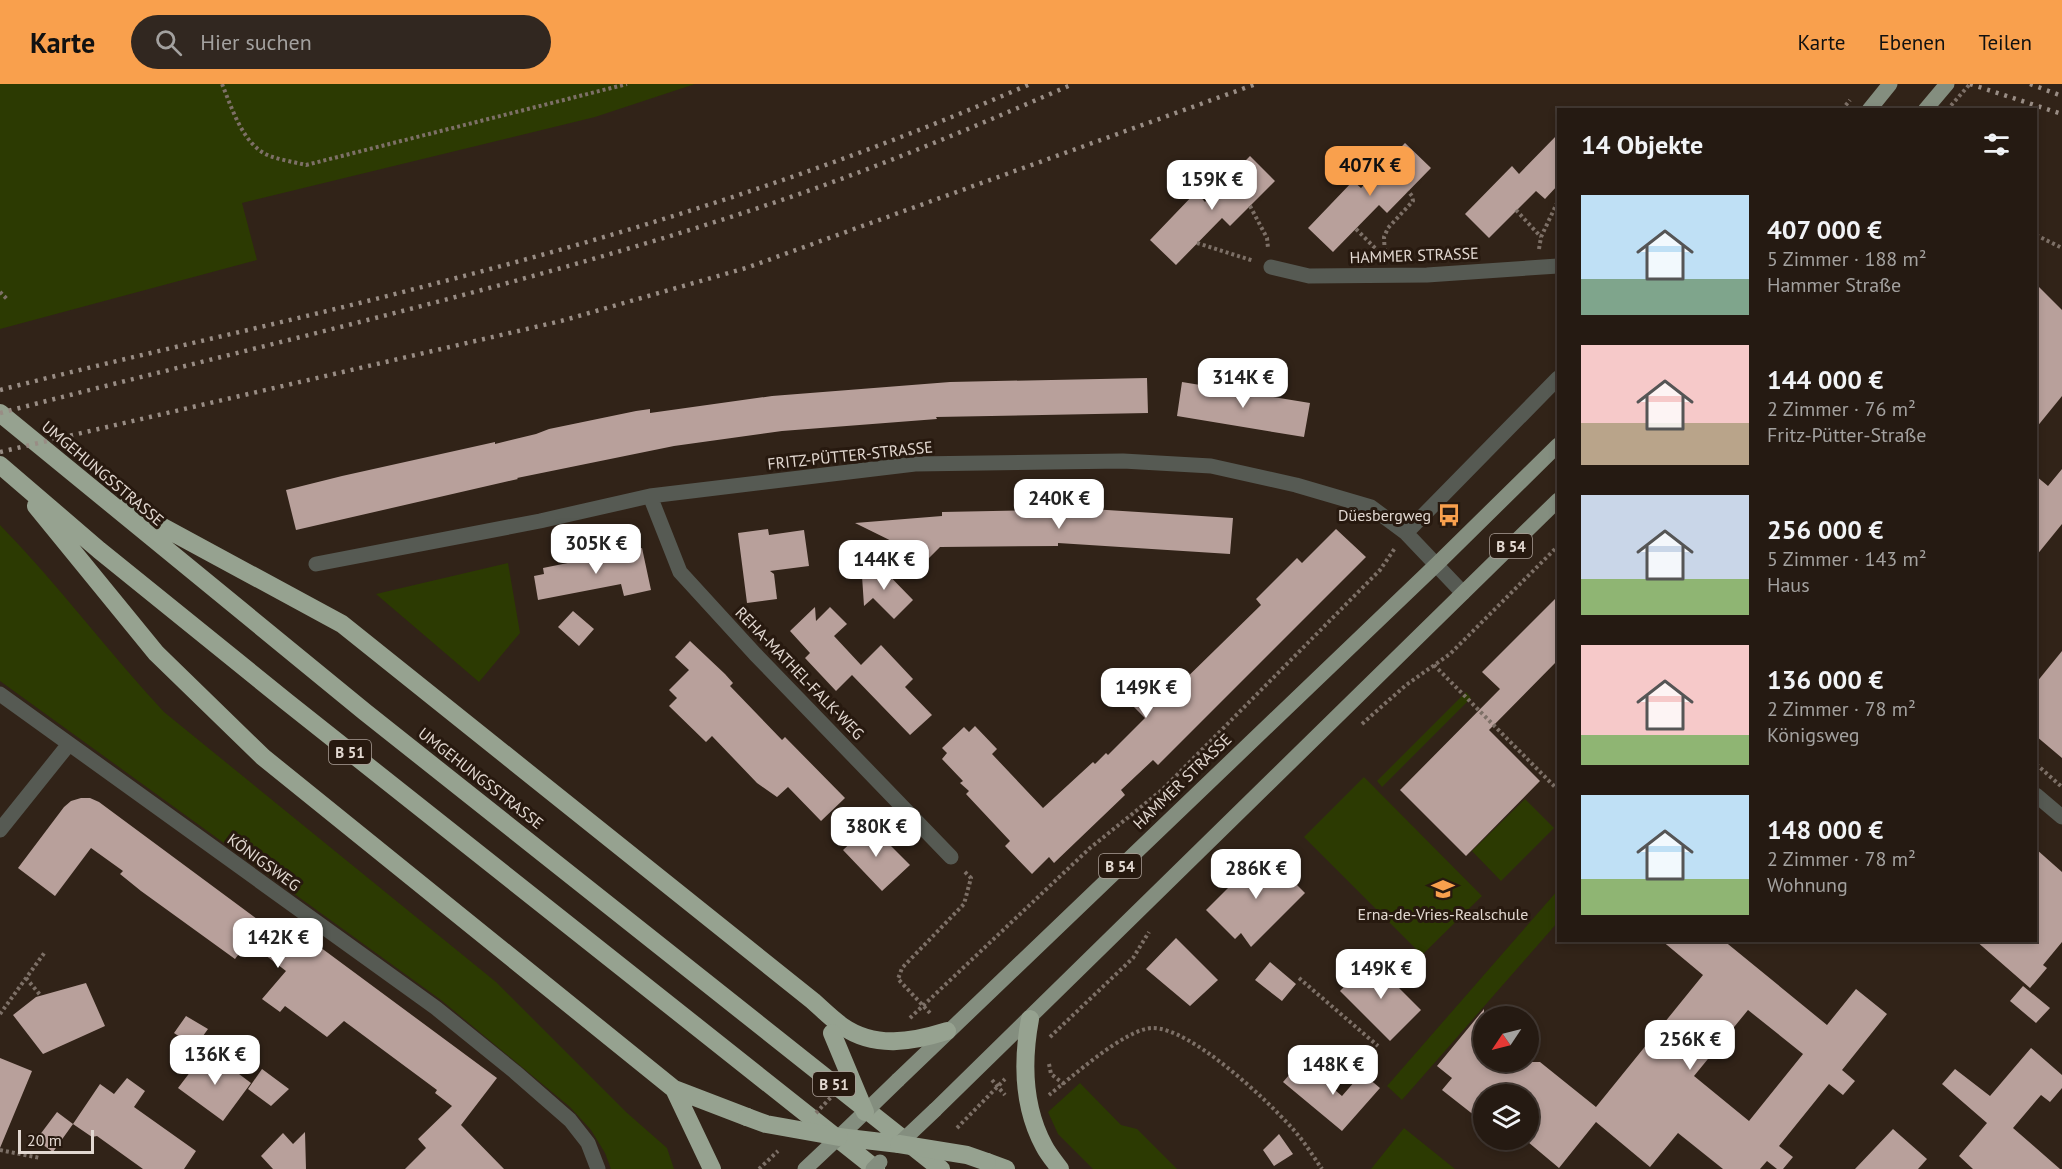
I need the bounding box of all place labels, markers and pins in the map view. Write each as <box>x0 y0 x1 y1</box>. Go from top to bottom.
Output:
pin: 407K € <box>1321 146 1419 197</box>
pin: 159K € <box>1163 160 1261 211</box>
pin: 314K € <box>1194 358 1292 409</box>
pin: 240K € <box>1010 479 1108 530</box>
bus stop icon: Düesbergweg <box>1436 502 1462 528</box>
place label: Düesbergweg <box>1338 505 1431 525</box>
pin: 305K € <box>547 524 645 575</box>
pin: 144K € <box>835 540 933 591</box>
pin: 149K € <box>1097 668 1195 719</box>
pin: 380K € <box>827 807 925 858</box>
pin: 286K € <box>1207 849 1305 900</box>
school or university icon: Erna-de-Vries-Realschule <box>1430 876 1456 902</box>
place label: Erna-de-Vries-Realschule <box>1358 904 1528 924</box>
pin: 142K € <box>229 918 327 969</box>
pin: 149K € <box>1332 949 1430 1000</box>
pin: 256K € <box>1641 1020 1739 1071</box>
pin: 136K € <box>166 1035 264 1086</box>
pin: 148K € <box>1284 1045 1382 1096</box>

